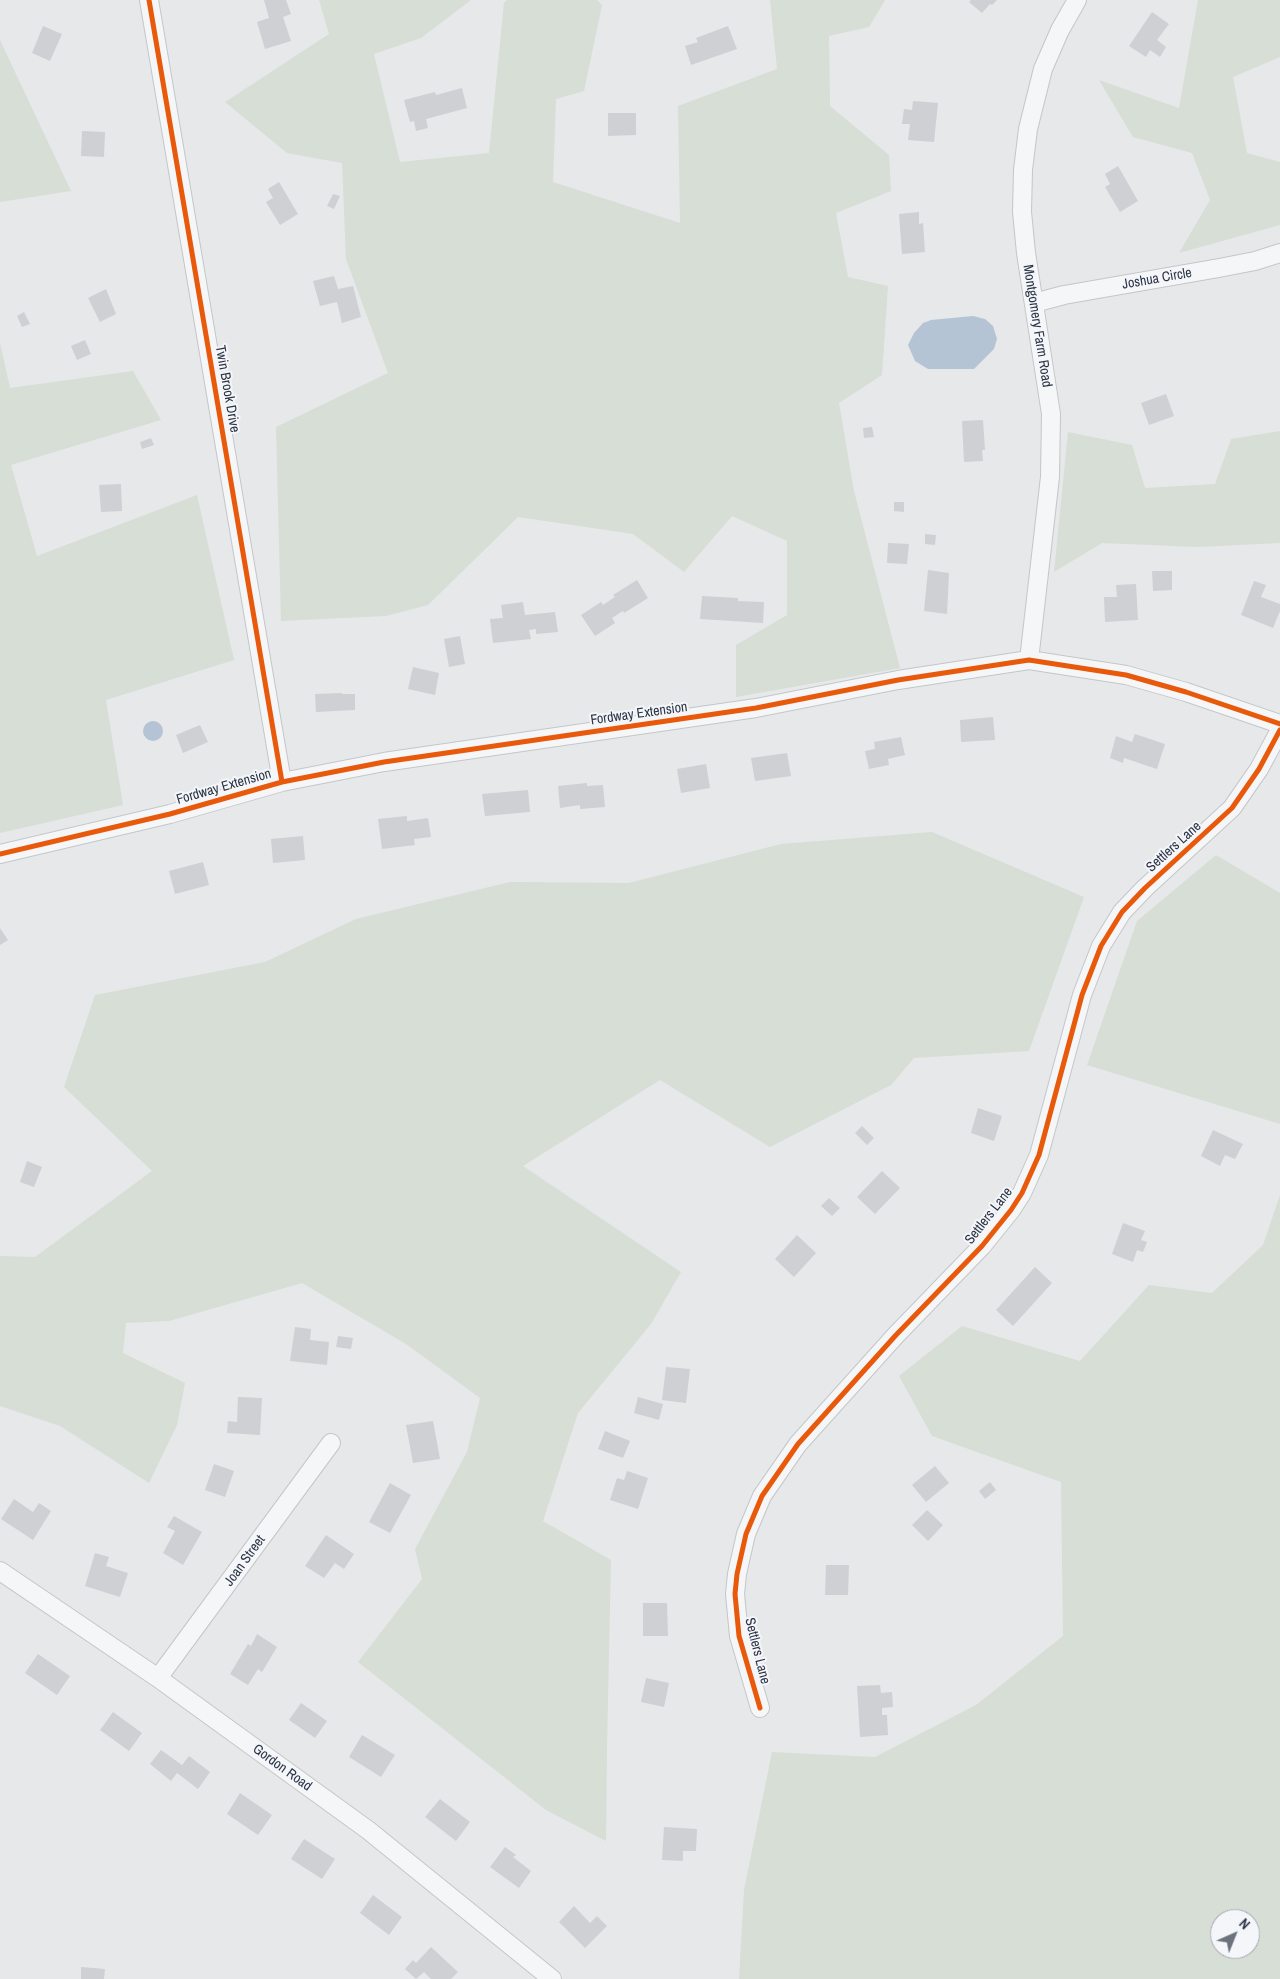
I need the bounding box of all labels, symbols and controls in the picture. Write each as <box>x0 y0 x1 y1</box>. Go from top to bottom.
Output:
street label: Montgomery Farm Road <box>1019 264 1055 388</box>
street label: Joshua Circle <box>1121 265 1193 293</box>
street label: Twin Brook Drive <box>211 344 243 434</box>
street label: Fordway Extension <box>589 699 689 729</box>
street label: Fordway Extension <box>175 765 273 809</box>
street label: Settlers Lane <box>1143 818 1205 876</box>
street label: Settlers Lane <box>962 1184 1016 1248</box>
street label: Joan Street <box>221 1532 269 1590</box>
street label: Settlers Lane <box>741 1616 773 1686</box>
street label: Gordon Road <box>249 1741 315 1795</box>
north arrow <box>1210 1909 1260 1959</box>
text: N <box>1235 1915 1254 1933</box>

